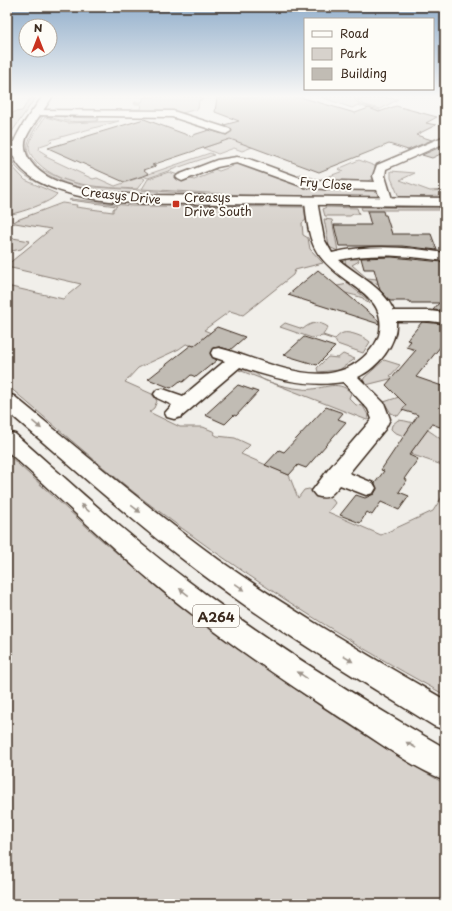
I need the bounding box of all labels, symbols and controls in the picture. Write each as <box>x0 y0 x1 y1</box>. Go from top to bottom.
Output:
north arrow <box>18 18 58 58</box>
legend <box>304 18 434 90</box>
text: N <box>34 19 43 36</box>
text: Road <box>340 24 369 42</box>
text: Park <box>340 44 367 62</box>
text: Building <box>340 64 387 82</box>
street label: Fry Close <box>299 172 353 194</box>
street label: Creasys Drive <box>80 182 162 208</box>
place label: Creasys Drive South <box>184 188 252 220</box>
marker: Creasys Drive South <box>171 199 181 209</box>
one-way arrow <box>31 420 42 429</box>
one-way arrow <box>80 503 90 513</box>
one-way arrow <box>130 505 141 513</box>
one-way arrow <box>234 583 245 591</box>
one-way arrow <box>179 588 189 596</box>
road number: A264 <box>193 605 239 627</box>
one-way arrow <box>342 655 354 662</box>
one-way arrow <box>296 671 307 679</box>
one-way arrow <box>405 741 417 748</box>

